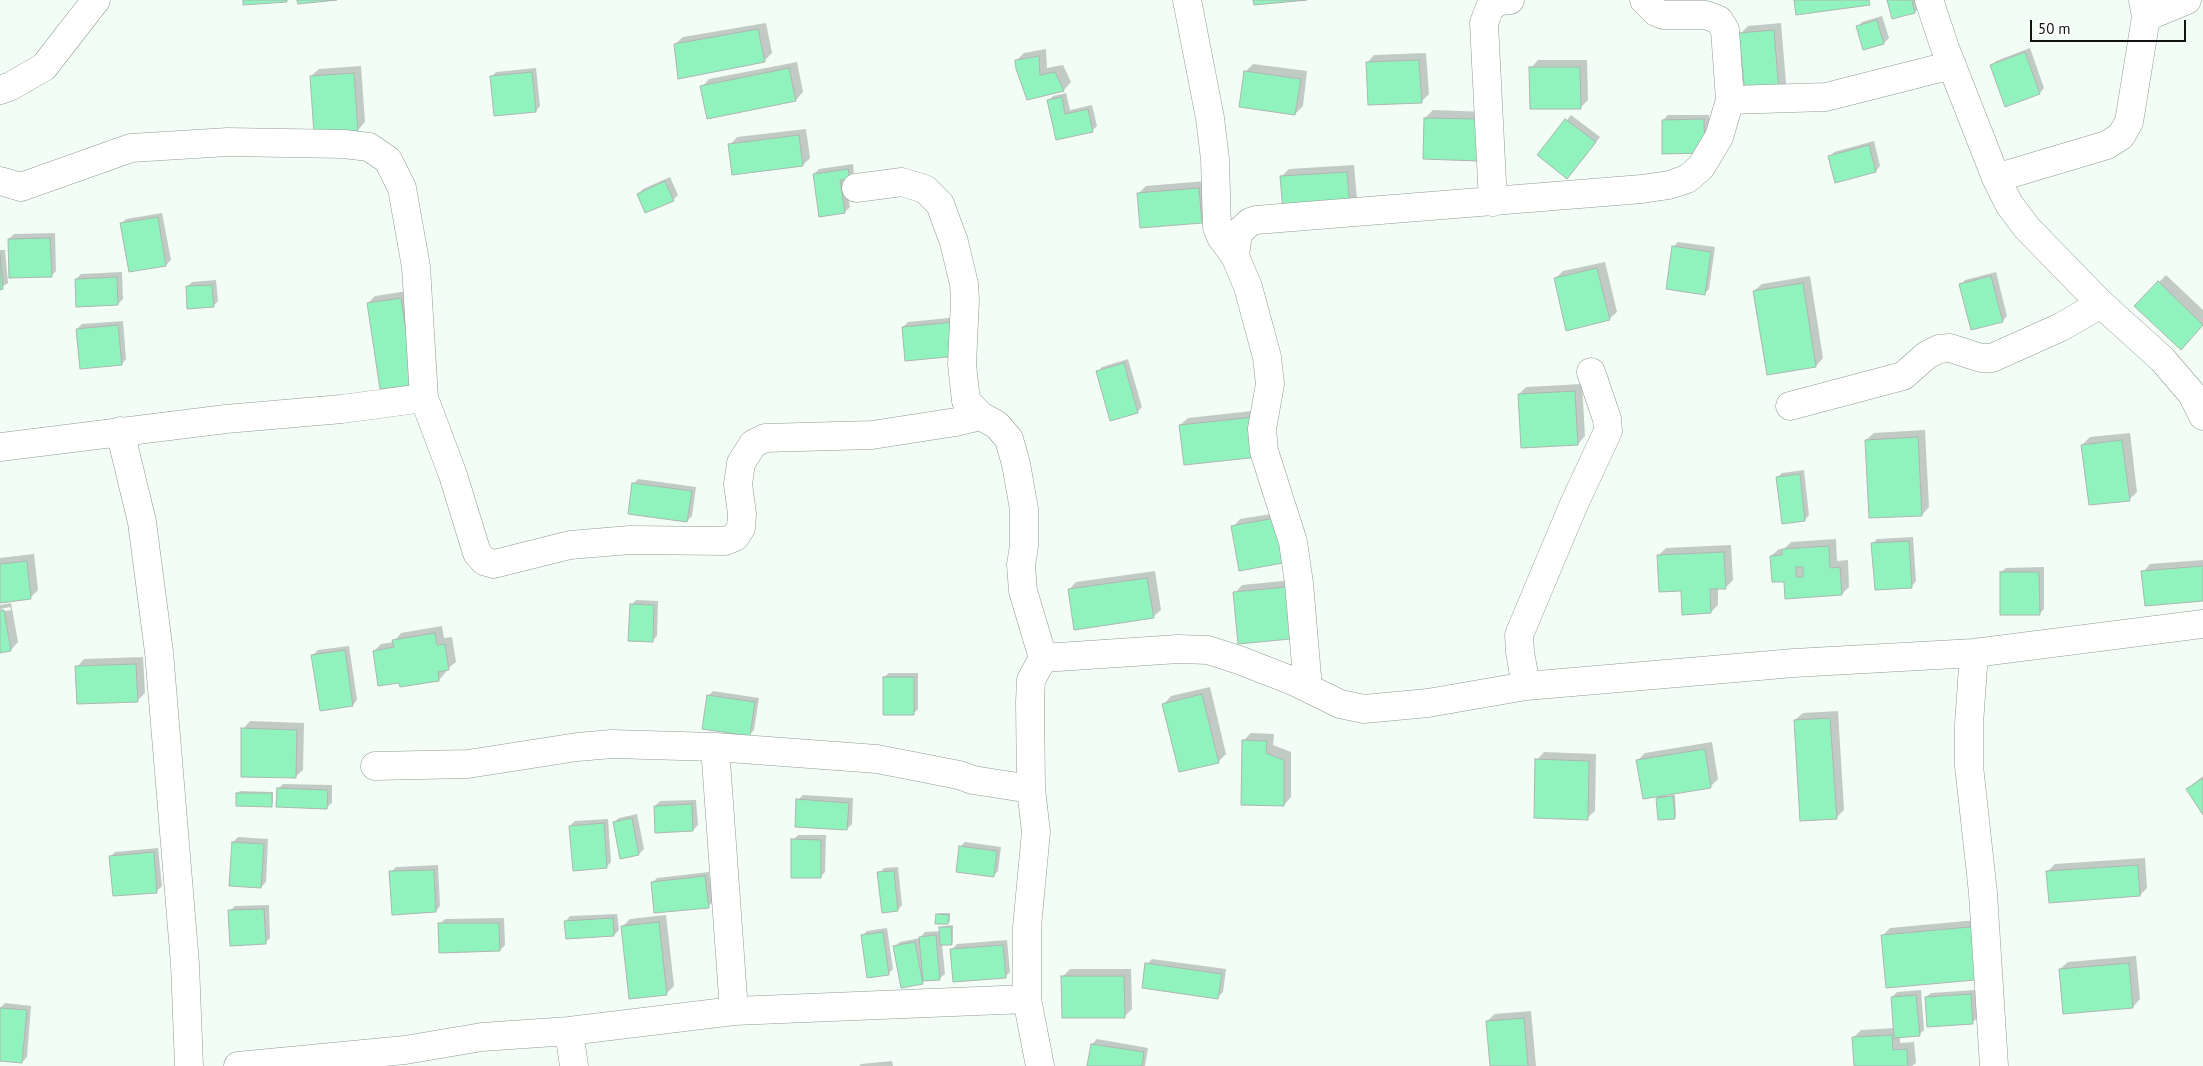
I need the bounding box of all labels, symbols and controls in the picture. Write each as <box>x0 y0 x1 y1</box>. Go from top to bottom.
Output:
scale bar <box>2033 10 2189 42</box>
text: 50 m <box>2038 19 2071 38</box>

